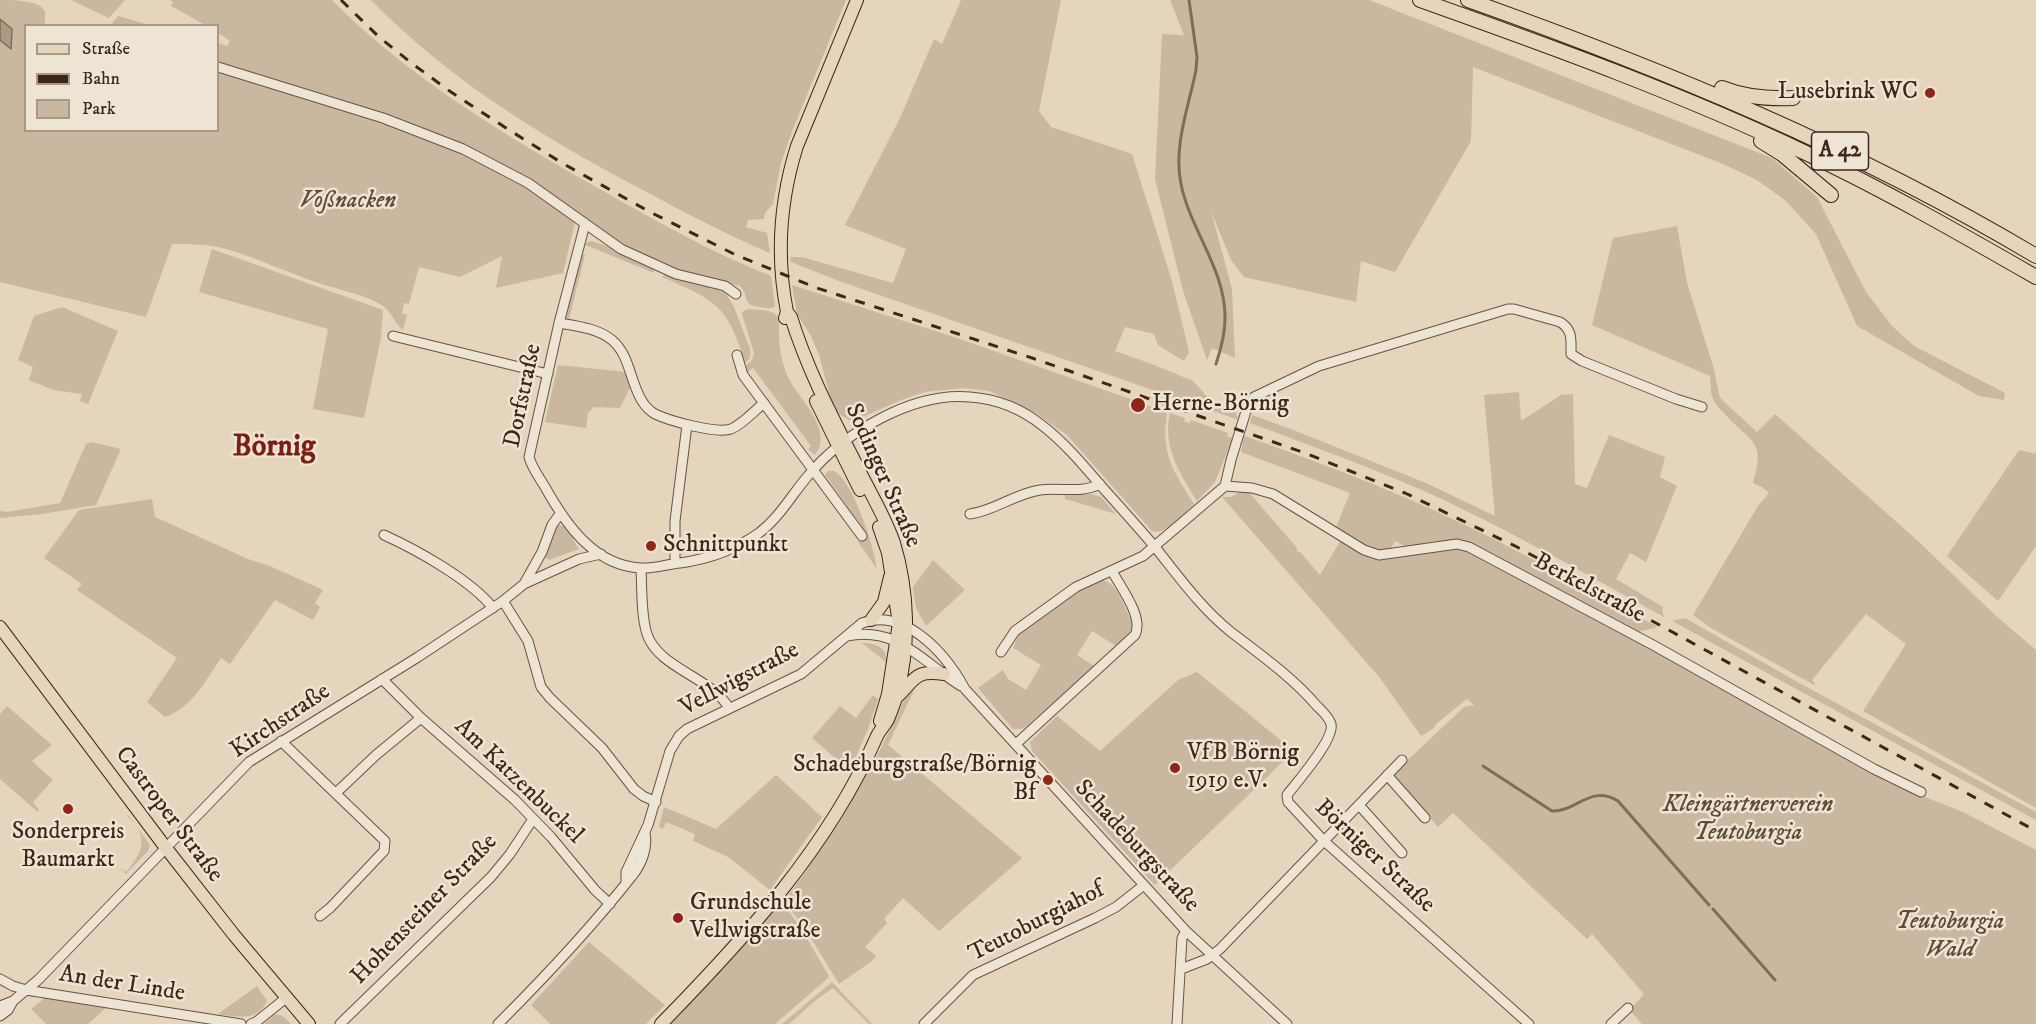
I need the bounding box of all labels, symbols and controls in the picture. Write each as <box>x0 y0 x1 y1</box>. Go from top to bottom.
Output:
legend <box>24 24 219 132</box>
text: Straße <box>82 38 130 60</box>
text: Bahn <box>82 68 120 90</box>
place label: Lusebrink WC <box>1778 79 1918 107</box>
marker: Lusebrink WC <box>1923 86 1937 100</box>
text: Park <box>82 98 116 120</box>
road number: A 42 <box>1812 132 1868 170</box>
park label: Voßnacken <box>300 188 396 216</box>
street label: Dorfstraße <box>499 341 549 451</box>
place label: Herne-Börnig <box>1152 391 1289 419</box>
marker: Herne-Börnig <box>1129 396 1147 414</box>
street label: Sodinger Straße <box>837 400 927 552</box>
district label: Börnig <box>233 431 315 467</box>
place label: Schnittpunkt <box>663 532 788 560</box>
marker: Schnittpunkt <box>644 539 658 553</box>
street label: Berkelstraße <box>1528 548 1650 630</box>
street label: Vellwigstraße <box>676 637 804 723</box>
street label: Kirchstraße <box>226 678 336 766</box>
street label: Am Katzenbuckel <box>448 713 588 851</box>
place label: VfB Börnig 1919 e.V. <box>1187 740 1299 796</box>
street label: Castroper Straße <box>108 741 228 889</box>
place label: Schadeburgstraße/Börnig Bf <box>793 752 1036 808</box>
marker: VfB Börnig 1919 e.V. <box>1168 761 1182 775</box>
marker: Schadeburgstraße/Börnig Bf <box>1041 773 1055 787</box>
street label: Schadeburgstraße <box>1067 775 1205 919</box>
park label: Kleingärtnerverein Teutoburgia <box>1663 792 1833 848</box>
street label: Börniger Straße <box>1308 794 1440 920</box>
marker: Sonderpreis Baumarkt <box>61 802 75 816</box>
place label: Sonderpreis Baumarkt <box>12 819 124 875</box>
street label: Hohensteiner Straße <box>346 829 504 991</box>
street label: Teutoburgiahof <box>964 877 1110 969</box>
place label: Grundschule Vellwigstraße <box>690 890 821 946</box>
park label: Teutoburgia Wald <box>1896 909 2004 965</box>
marker: Grundschule Vellwigstraße <box>671 911 685 925</box>
street label: An der Linde <box>57 961 187 1009</box>

